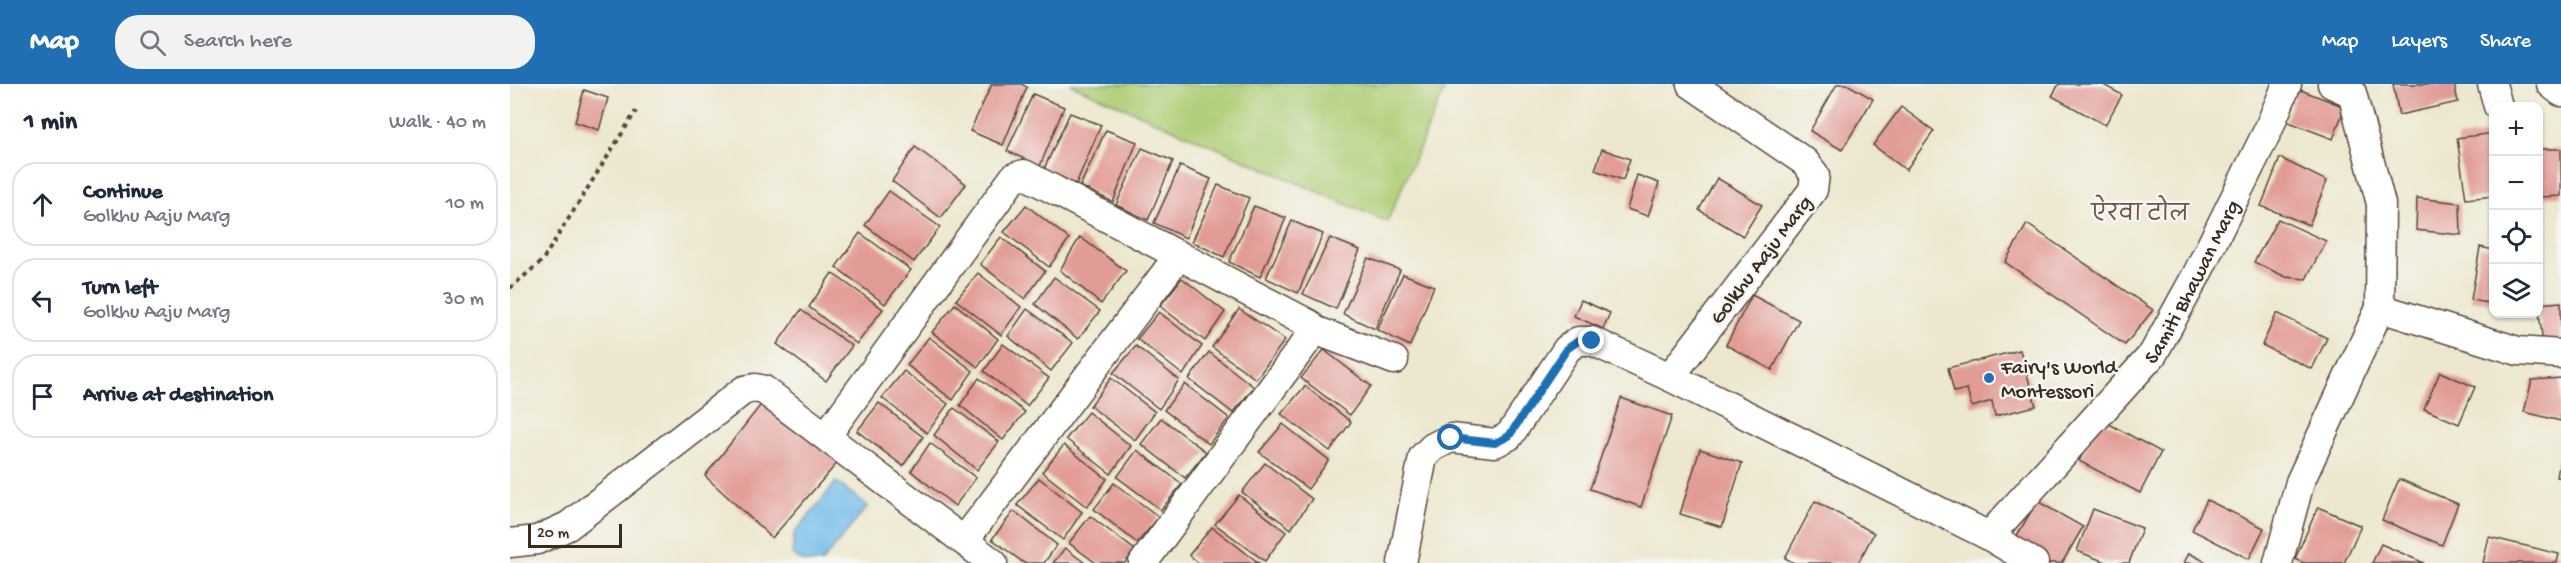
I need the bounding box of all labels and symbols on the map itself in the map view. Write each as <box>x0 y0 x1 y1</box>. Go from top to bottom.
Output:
street label: Golkhu Aaju Marg <box>1706 192 1819 330</box>
district label: ऐरवा टोल <box>2090 194 2190 229</box>
street label: Samiti Bhawan Marg <box>2141 197 2247 371</box>
route end <box>1578 327 1604 353</box>
place label: Fairy's World Montessori <box>2000 357 2119 406</box>
marker: Fairy's World Montessori <box>1982 371 1996 385</box>
route start <box>1437 424 1463 450</box>
scale bar <box>528 521 622 548</box>

